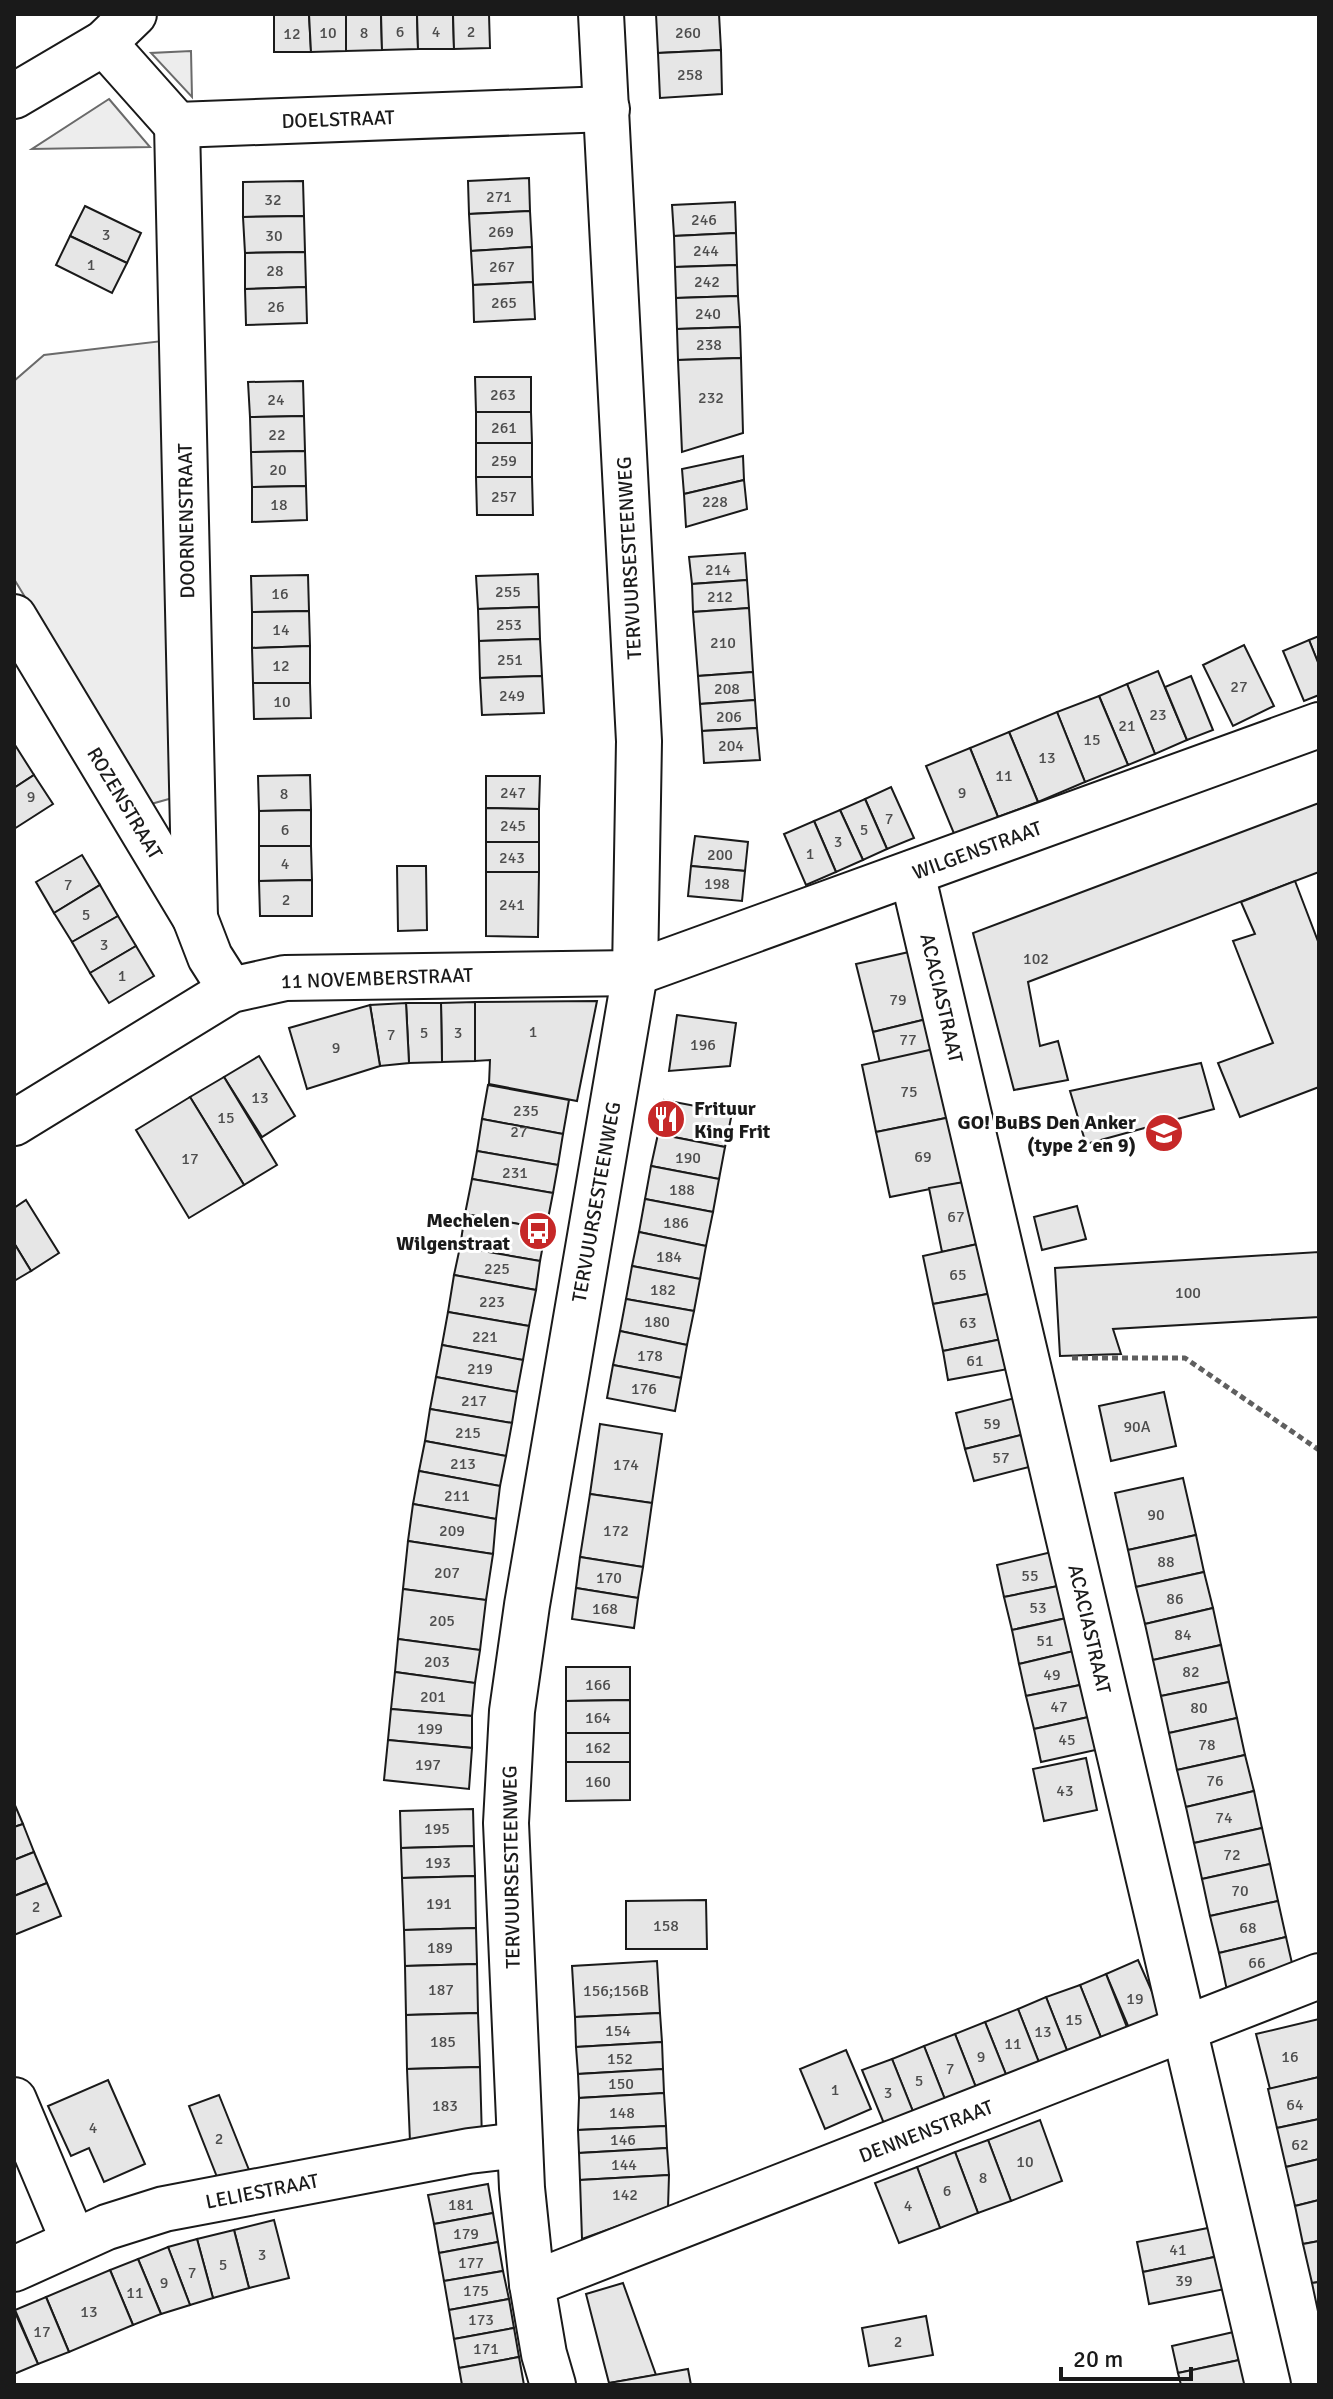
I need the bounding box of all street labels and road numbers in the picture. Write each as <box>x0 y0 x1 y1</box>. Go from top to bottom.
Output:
street label: DOELSTRAAT <box>281 105 395 134</box>
street label: DOORNENSTRAAT <box>173 443 200 599</box>
street label: TERVUURSESTEENWEG <box>612 456 647 660</box>
street label: ROZENSTRAAT <box>81 743 168 864</box>
street label: WILGENSTRAAT <box>909 815 1046 885</box>
street label: ACACIASTRAAT <box>915 931 969 1065</box>
street label: 11 NOVEMBERSTRAAT <box>280 963 474 994</box>
street label: TERVUURSESTEENWEG <box>567 1100 626 1304</box>
street label: ACACIASTRAAT <box>1063 1562 1117 1696</box>
street label: TERVUURSESTEENWEG <box>497 1765 526 1969</box>
street label: DENNENSTRAAT <box>855 2094 997 2169</box>
street label: LELIESTRAAT <box>203 2168 321 2215</box>

